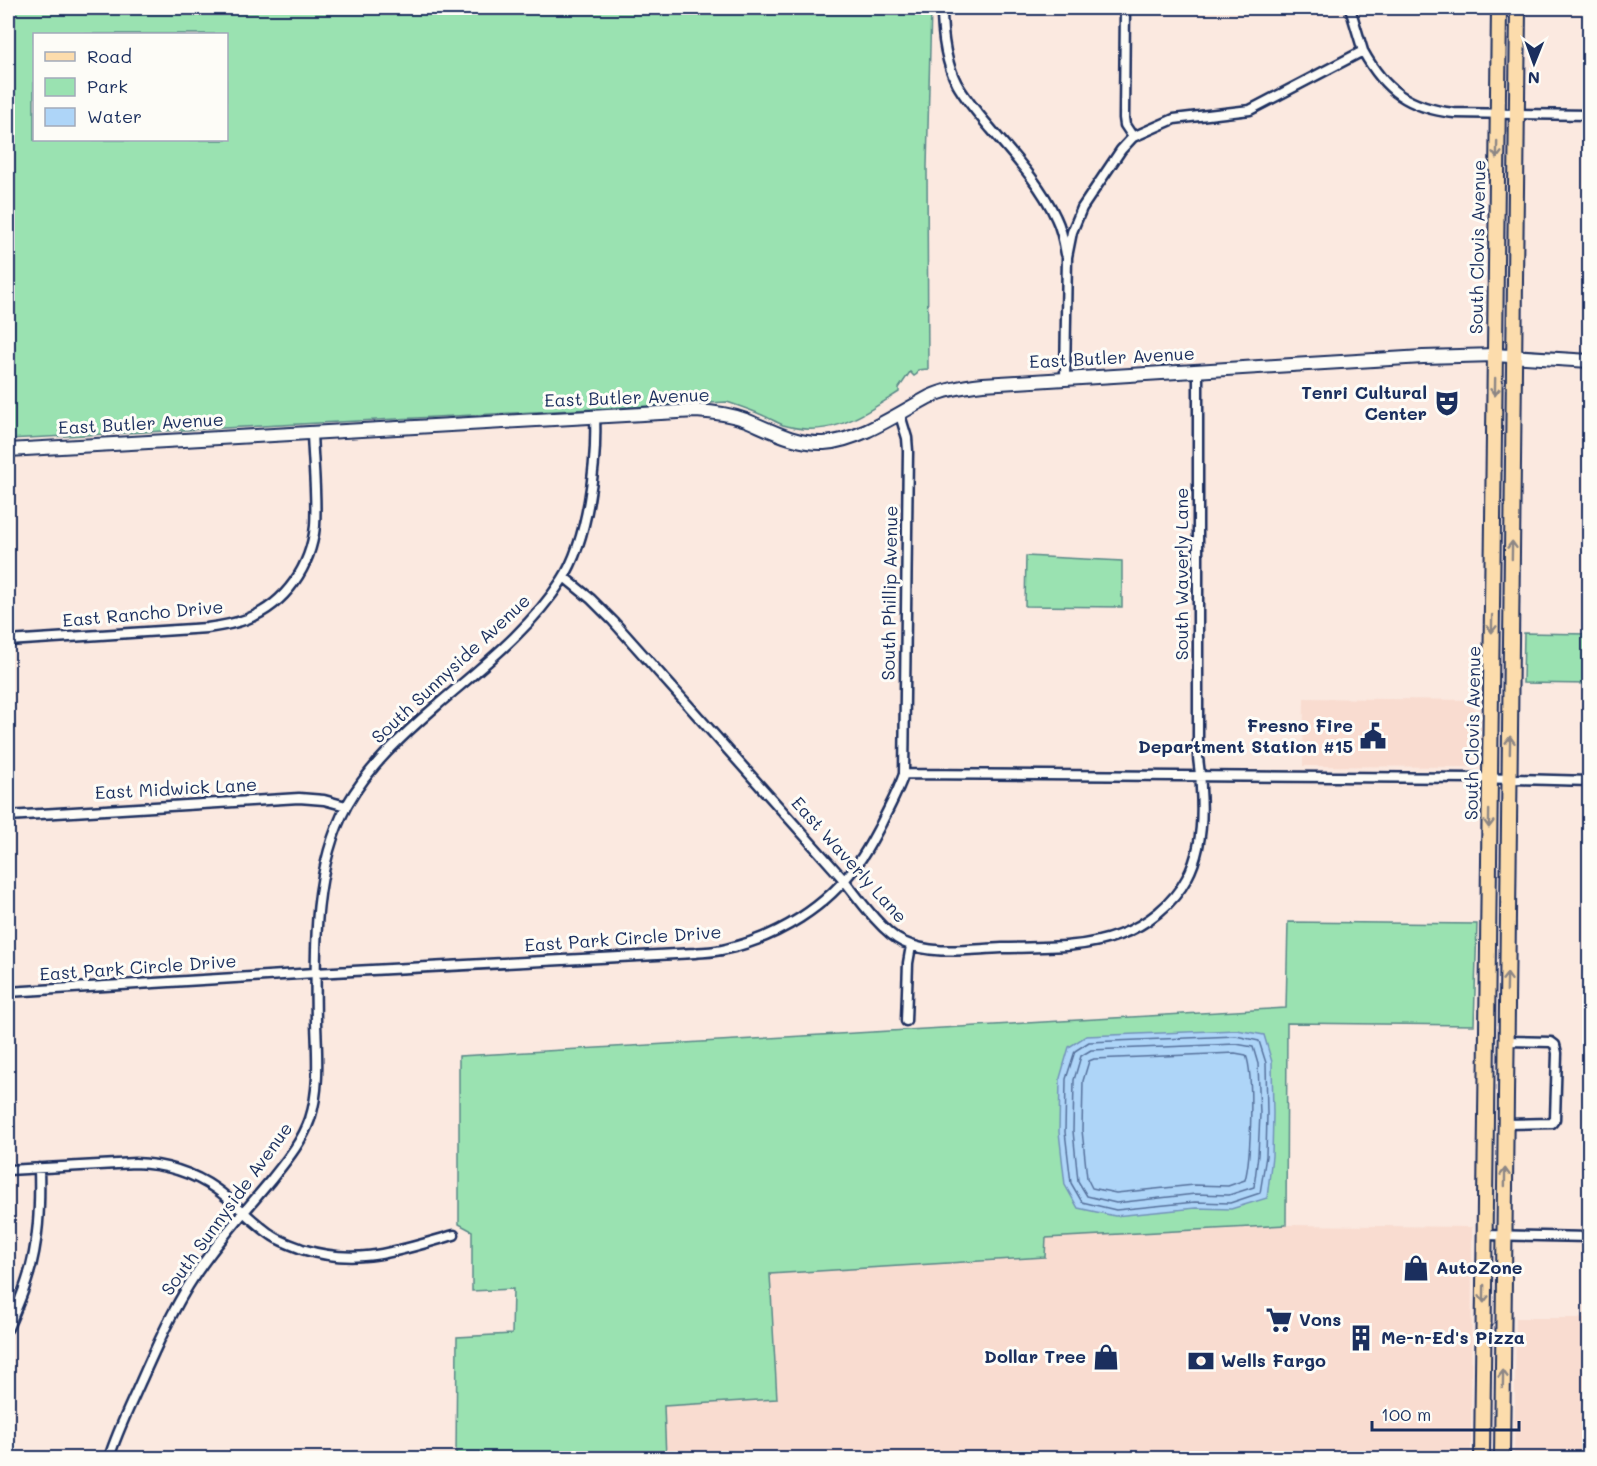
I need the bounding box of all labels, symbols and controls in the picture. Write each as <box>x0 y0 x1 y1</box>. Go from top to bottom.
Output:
legend <box>33 33 228 141</box>
north arrow <box>1504 33 1564 93</box>
text: Road <box>87 44 132 68</box>
text: N <box>1527 68 1540 89</box>
text: Park <box>87 74 128 98</box>
text: Water <box>87 104 142 128</box>
one-way arrow <box>1491 139 1503 159</box>
street label: South Clovis Avenue <box>1463 160 1491 334</box>
street label: East Butler Avenue <box>1029 341 1195 373</box>
one-way arrow <box>1489 376 1501 396</box>
place label: Tenri Cultural Center <box>1301 380 1427 425</box>
street label: East Butler Avenue <box>544 382 710 412</box>
theatre icon: Tenri Cultural Center <box>1432 388 1462 418</box>
street label: East Butler Avenue <box>58 407 224 439</box>
street label: South Waverly Lane <box>1169 488 1193 660</box>
street label: South Phillip Avenue <box>875 505 903 681</box>
one-way arrow <box>1506 541 1518 561</box>
street label: South Sunnyside Avenue <box>366 588 535 748</box>
street label: East Rancho Drive <box>61 594 224 632</box>
one-way arrow <box>1486 613 1498 633</box>
street label: South Clovis Avenue <box>1458 646 1486 820</box>
place label: Fresno Fire Department Station #15 <box>1138 713 1353 758</box>
public building icon: Fresno Fire Department Station #15 <box>1358 721 1388 751</box>
one-way arrow <box>1504 736 1516 756</box>
street label: East Midwick Lane <box>94 772 258 804</box>
street label: East Waverly Lane <box>787 791 913 928</box>
one-way arrow <box>1484 808 1495 828</box>
street label: East Park Circle Drive <box>524 919 722 957</box>
street label: East Park Circle Drive <box>39 948 237 986</box>
one-way arrow <box>1501 973 1513 993</box>
street label: South Sunnyside Avenue <box>155 1117 297 1300</box>
one-way arrow <box>1499 1168 1511 1188</box>
shop icon: AutoZone <box>1401 1253 1431 1283</box>
place label: AutoZone <box>1436 1255 1523 1279</box>
one-way arrow <box>1478 1283 1490 1303</box>
supermarket icon: Vons <box>1264 1305 1294 1335</box>
place label: Vons <box>1299 1307 1341 1331</box>
building icon: Me-n-Ed's Pizza <box>1346 1323 1376 1353</box>
place label: Me-n-Ed's Pizza <box>1381 1325 1525 1349</box>
shop icon: Dollar Tree <box>1091 1342 1121 1372</box>
place label: Dollar Tree <box>984 1344 1086 1368</box>
bank icon: Wells Fargo <box>1186 1346 1216 1376</box>
place label: Wells Fargo <box>1221 1348 1326 1372</box>
one-way arrow <box>1497 1370 1509 1390</box>
scale bar <box>1372 1394 1519 1432</box>
text: 100 m <box>1381 1402 1431 1426</box>

